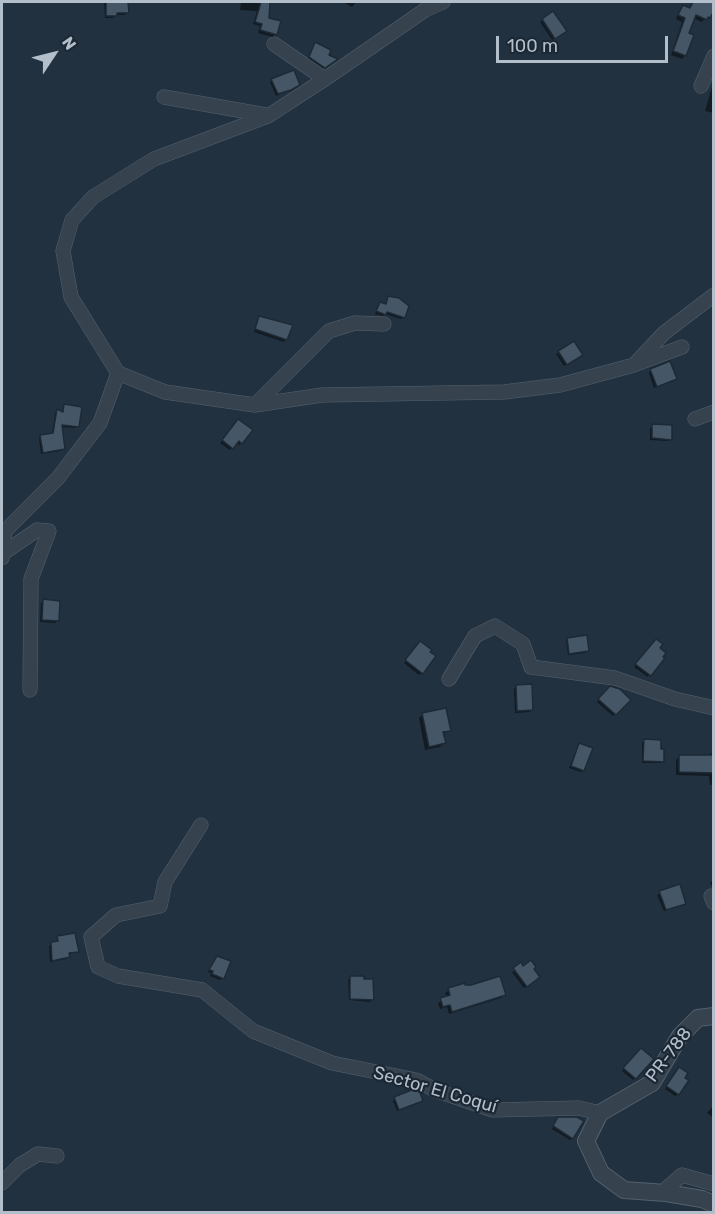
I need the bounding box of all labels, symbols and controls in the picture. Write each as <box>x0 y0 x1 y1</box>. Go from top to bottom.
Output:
north arrow <box>24 24 84 84</box>
scale bar <box>499 24 672 62</box>
text: N <box>58 33 80 54</box>
text: 100 m <box>507 35 558 57</box>
street label: PR-788 <box>641 1023 697 1087</box>
street label: Sector El Coquí <box>371 1062 499 1118</box>

